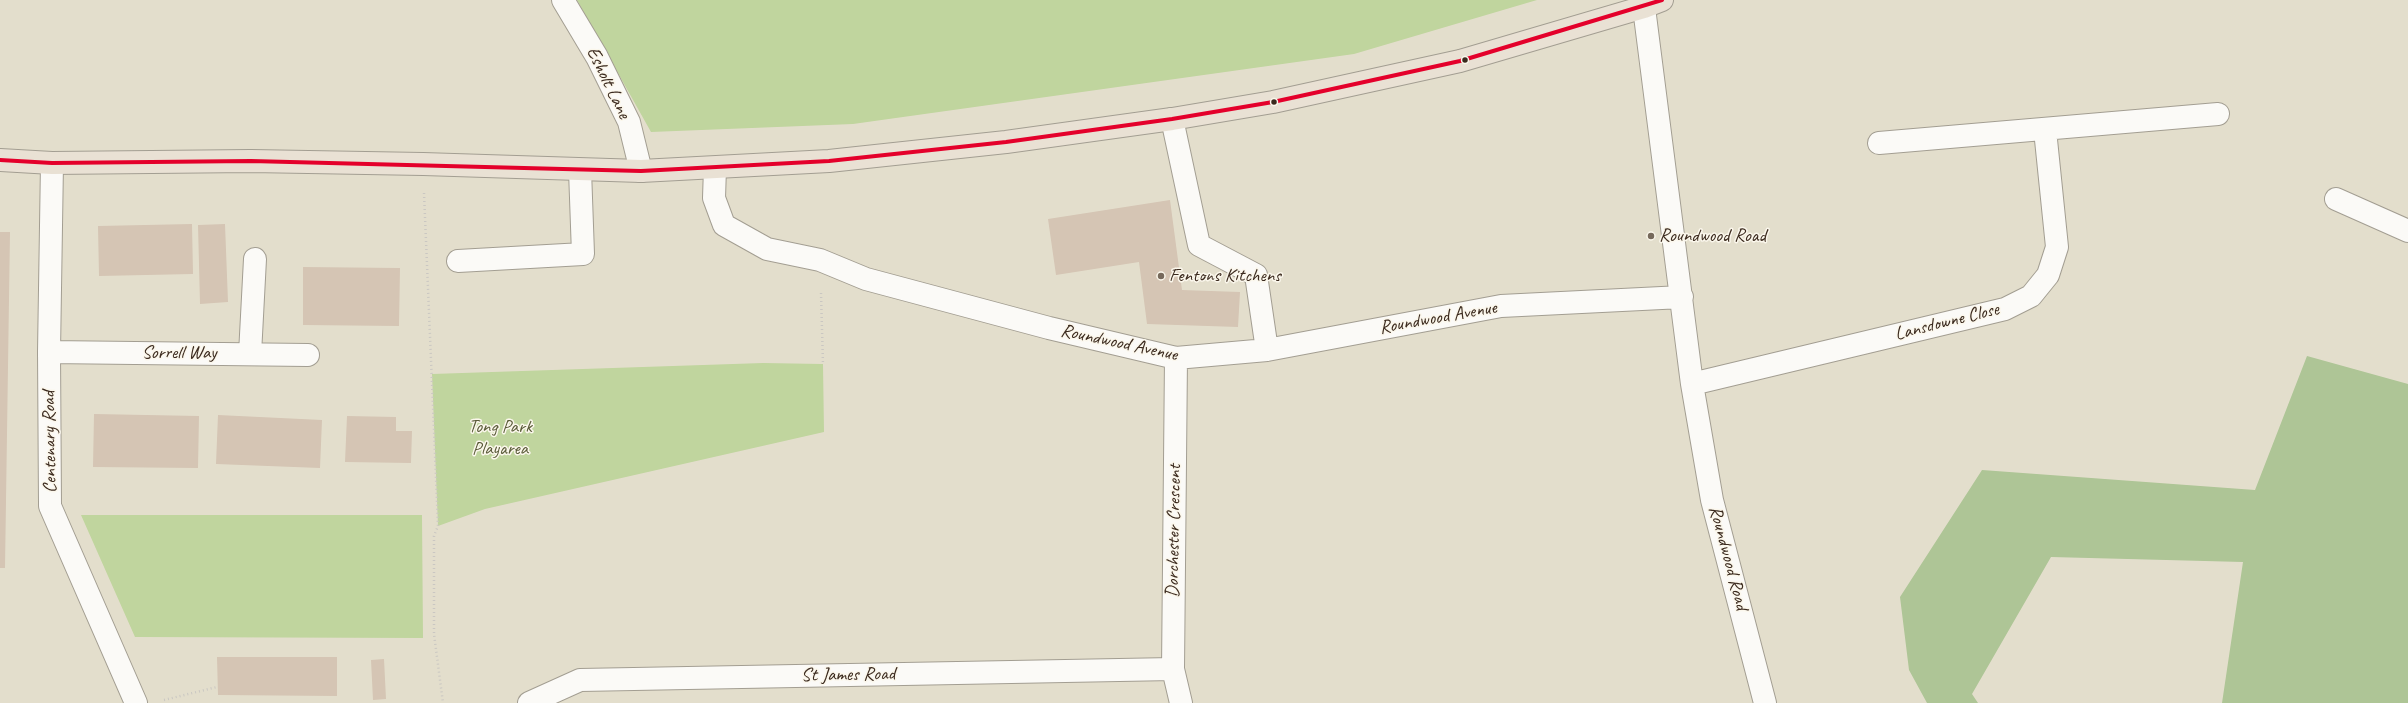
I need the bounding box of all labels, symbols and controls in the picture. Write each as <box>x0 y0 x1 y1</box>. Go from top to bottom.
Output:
street label: Esholt Lane <box>581 43 635 123</box>
unlabelled marker <box>1460 55 1470 65</box>
unlabelled marker <box>1269 97 1279 107</box>
place label: Roundwood Road <box>1659 225 1766 247</box>
marker: Roundwood Road <box>1646 231 1656 241</box>
place label: Fentons Kitchens <box>1169 265 1281 287</box>
marker: Fentons Kitchens <box>1156 271 1166 281</box>
street label: Roundwood Avenue <box>1378 296 1498 340</box>
street label: Lansdowne Close <box>1893 298 2001 346</box>
street label: Roundwood Avenue <box>1059 320 1179 366</box>
street label: Sorrell Way <box>142 342 216 364</box>
street label: Centenary Road <box>38 391 62 493</box>
park label: Tong Park Playarea <box>468 416 532 460</box>
street label: Dorchester Crescent <box>1161 464 1187 598</box>
street label: Roundwood Road <box>1703 503 1753 613</box>
street label: St James Road <box>801 663 895 687</box>

